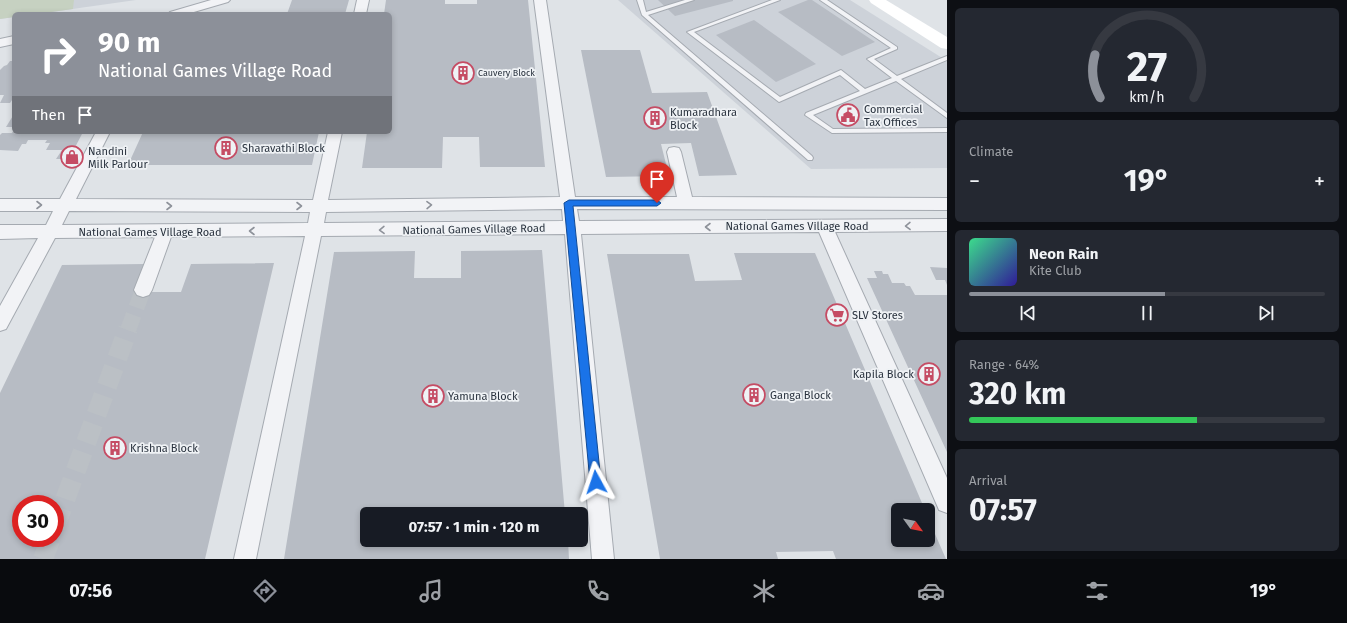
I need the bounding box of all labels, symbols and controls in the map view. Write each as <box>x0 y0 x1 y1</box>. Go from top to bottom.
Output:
text: 90 m <box>98 26 160 59</box>
icon: right <box>32 28 84 80</box>
text: 27 <box>1127 42 1167 92</box>
text: National Games Village Road <box>98 60 332 82</box>
building icon: Cauvery Block <box>450 60 476 86</box>
place label: Cauvery Block <box>478 68 535 78</box>
text: km/h <box>1129 89 1165 106</box>
public building icon: Commercial Tax Offices <box>835 102 861 128</box>
place label: Commercial Tax Offices <box>864 103 923 129</box>
icon: arrive <box>74 104 96 126</box>
building icon: Kumaradhara Block <box>642 105 668 131</box>
text: Then <box>32 106 66 124</box>
place label: Kumaradhara Block <box>670 106 737 132</box>
building icon: Sharavathi Block <box>213 135 239 161</box>
place label: Sharavathi Block <box>242 142 325 155</box>
shop icon: Nandini Milk Parlour <box>59 144 85 170</box>
text: Climate <box>969 144 1013 159</box>
place label: Nandini Milk Parlour <box>88 145 148 171</box>
pin <box>640 162 674 203</box>
text: 19° <box>1124 163 1170 199</box>
icon: arrive <box>646 168 668 190</box>
text: − <box>969 168 980 195</box>
text: + <box>1314 168 1325 195</box>
one-way arrow <box>36 201 42 209</box>
one-way arrow <box>426 201 432 209</box>
one-way arrow <box>166 202 172 210</box>
one-way arrow <box>296 202 302 210</box>
street label: National Games Village Road <box>725 220 869 233</box>
street label: National Games Village Road <box>402 222 546 237</box>
one-way arrow <box>905 222 911 230</box>
one-way arrow <box>705 223 711 231</box>
street label: National Games Village Road <box>78 226 222 239</box>
one-way arrow <box>379 226 385 234</box>
one-way arrow <box>249 227 255 235</box>
text: Neon Rain <box>1029 245 1098 263</box>
text: Kite Club <box>1029 263 1082 278</box>
supermarket icon: SLV Stores <box>824 302 850 328</box>
icon: previous <box>1017 302 1039 324</box>
icon: pause <box>1136 302 1158 324</box>
icon: next <box>1255 302 1277 324</box>
place label: SLV Stores <box>852 309 903 322</box>
text: Range · 64% <box>969 357 1039 372</box>
building icon: Kapila Block <box>916 361 942 387</box>
place label: Kapila Block <box>853 368 914 381</box>
text: 320 km <box>969 376 1066 412</box>
building icon: Ganga Block <box>741 382 767 408</box>
building icon: Yamuna Block <box>420 383 446 409</box>
place label: Ganga Block <box>770 389 831 402</box>
place label: Yamuna Block <box>448 390 518 403</box>
building icon: Krishna Block <box>102 435 128 461</box>
place label: Krishna Block <box>130 442 198 455</box>
position arrow <box>575 461 617 503</box>
text: Arrival <box>969 473 1007 488</box>
text: 07:57 <box>969 492 1037 528</box>
speed limit sign: 30 <box>12 495 64 547</box>
north arrow <box>891 503 935 547</box>
map controls <box>891 503 935 547</box>
text: 07:57 · 1 min · 120 m <box>408 518 540 536</box>
icon: directions <box>251 577 279 605</box>
icon: music <box>417 577 445 605</box>
icon: phone <box>584 577 612 605</box>
icon: climate <box>750 577 778 605</box>
icon: car <box>917 577 945 605</box>
icon: filters <box>1083 577 1111 605</box>
text: 07:56 <box>69 580 112 602</box>
text: 19° <box>1250 580 1278 602</box>

